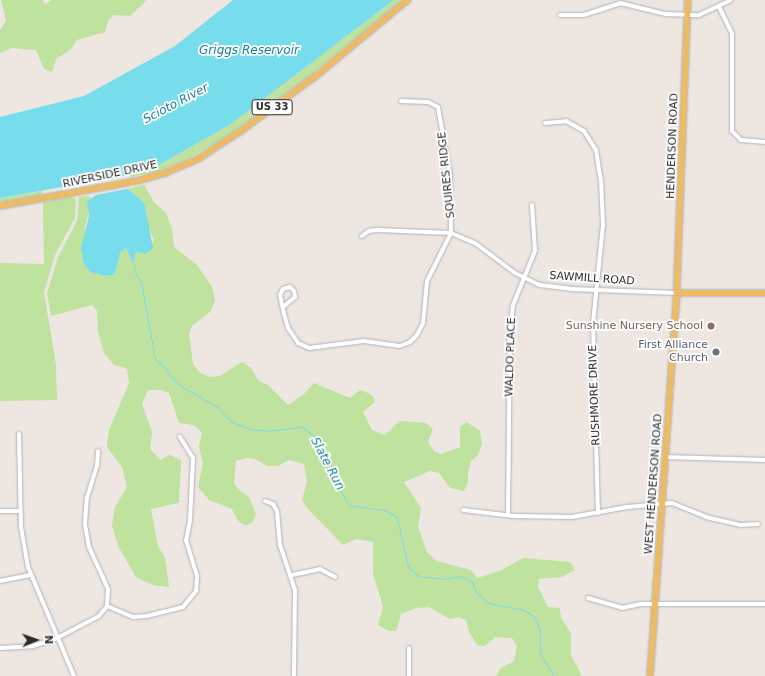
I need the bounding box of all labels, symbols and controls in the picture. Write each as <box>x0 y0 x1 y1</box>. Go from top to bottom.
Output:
water label: Griggs Reservoir <box>199 44 299 58</box>
water label: Scioto River <box>141 81 211 127</box>
street label: HENDERSON ROAD <box>665 93 681 199</box>
road number: US 33 <box>251 99 293 115</box>
street label: SQUIRES RIDGE <box>436 131 458 219</box>
street label: RIVERSIDE DRIVE <box>62 159 158 191</box>
street label: SAWMILL ROAD <box>549 269 635 289</box>
street label: WALDO PLACE <box>503 317 519 397</box>
place label: Sunshine Nursery School <box>566 319 703 333</box>
marker: Sunshine Nursery School <box>706 321 716 331</box>
place label: First Alliance Church <box>638 339 708 365</box>
street label: RUSHMORE DRIVE <box>587 344 603 446</box>
marker: First Alliance Church <box>711 347 721 357</box>
street label: WEST HENDERSON ROAD <box>642 413 666 555</box>
water label: Slate Run <box>307 435 347 493</box>
north arrow <box>16 620 56 660</box>
text: N <box>42 635 55 644</box>

